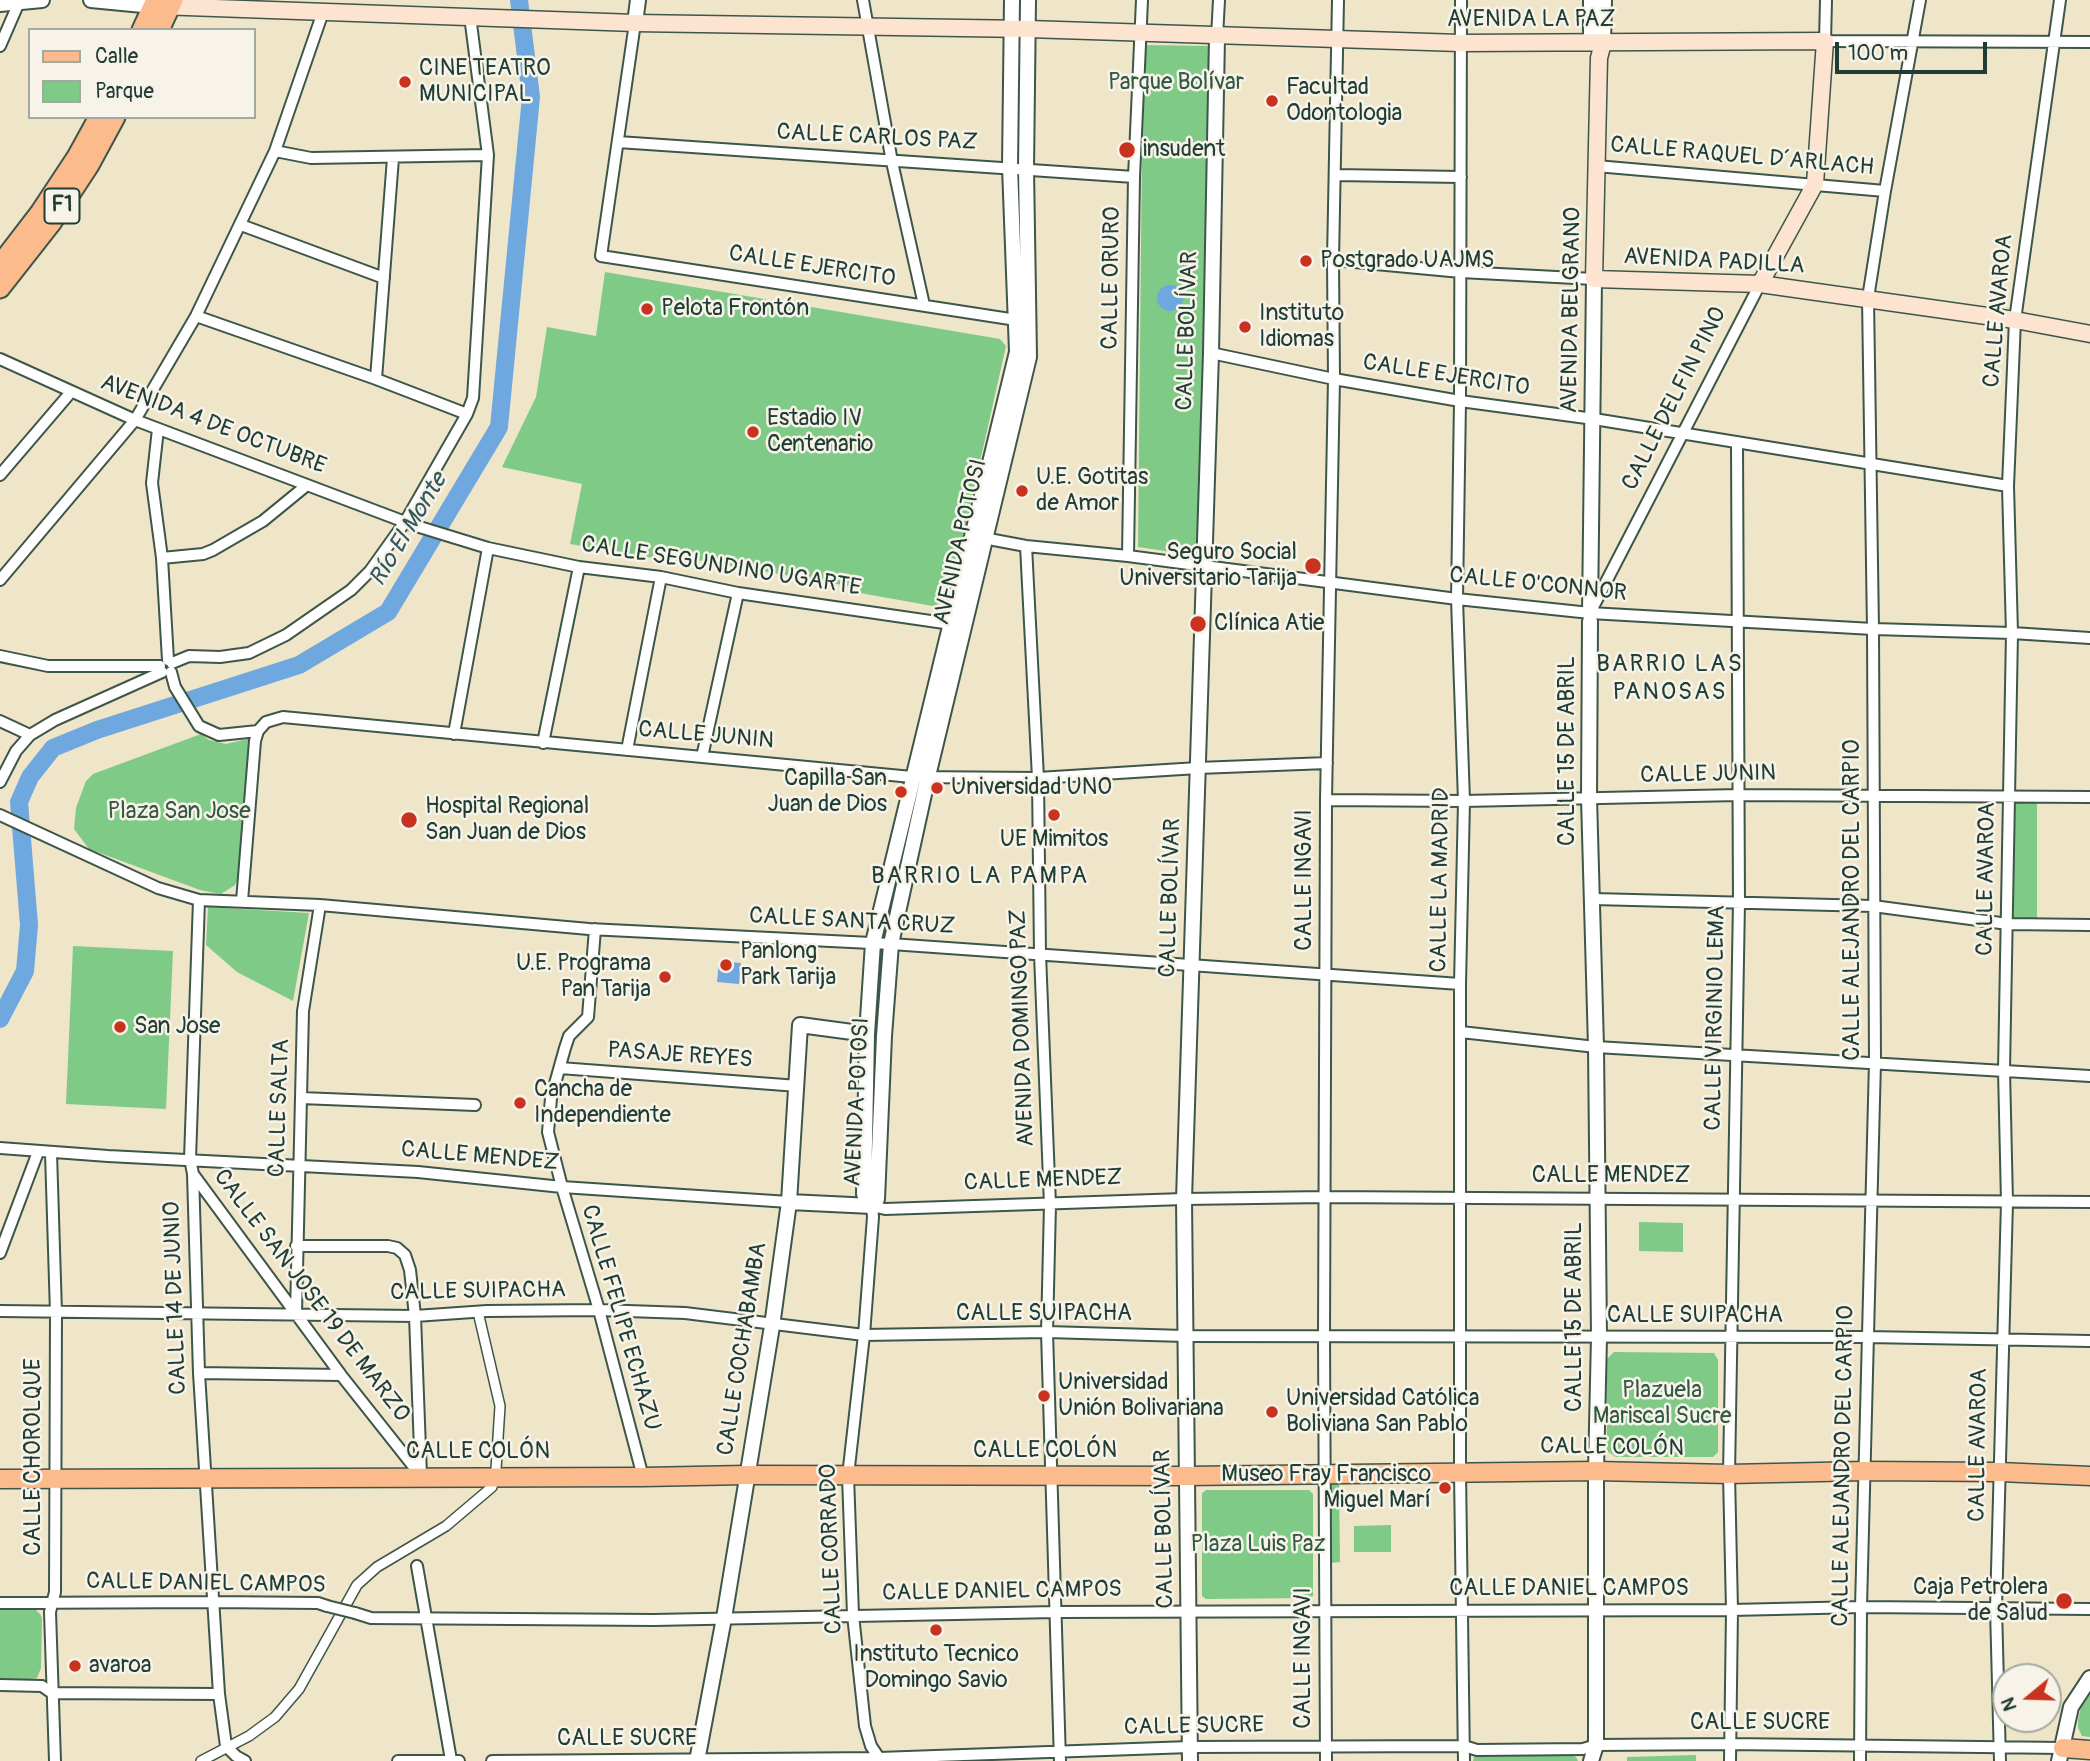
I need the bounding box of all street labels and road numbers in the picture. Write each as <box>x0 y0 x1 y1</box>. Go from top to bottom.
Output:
street label: AVENIDA LA PAZ <box>1447 6 1615 34</box>
street label: CALLE CARLOS PAZ <box>776 119 978 157</box>
street label: CALLE RAQUEL D´ARLACH <box>1609 132 1875 182</box>
road number: F1 <box>44 188 80 224</box>
street label: CALLE ORURO <box>1097 206 1127 350</box>
street label: AVENIDA BELGRANO <box>1556 207 1588 413</box>
street label: CALLE AVAROA <box>1979 233 2019 389</box>
street label: CALLE EJERCITO <box>727 240 897 294</box>
street label: AVENIDA PADILLA <box>1623 243 1805 281</box>
street label: CALLE BOLÍVAR <box>1171 251 1205 411</box>
street label: CALLE DELFIN PINO <box>1617 303 1733 495</box>
street label: CALLE EJERCITO <box>1361 349 1531 403</box>
street label: AVENIDA 4 DE OCTUBRE <box>96 369 330 481</box>
street label: AVENIDA POTOSI <box>929 457 993 627</box>
street label: CALLE SEGUNDINO UGARTE <box>579 531 863 603</box>
street label: CALLE O'CONNOR <box>1448 562 1628 608</box>
street label: CALLE 15 DE ABRIL <box>1554 656 1582 846</box>
street label: CALLE JUNIN <box>637 716 775 756</box>
street label: CALLE ALEJANDRO DEL CARPIO <box>1839 739 1867 1061</box>
street label: CALLE JUNIN <box>1640 760 1776 790</box>
street label: CALLE LA MADRID <box>1426 787 1456 973</box>
street label: CALLE AVAROA <box>1972 802 2002 956</box>
street label: CALLE INGAVI <box>1291 809 1319 951</box>
street label: CALLE BOLÍVAR <box>1154 818 1188 978</box>
street label: CALLE SANTA CRUZ <box>748 903 956 941</box>
street label: CALLE VIRGINIO LEMA <box>1700 905 1732 1131</box>
street label: AVENIDA DOMINGO PAZ <box>1005 909 1041 1147</box>
street label: AVENIDA POTOSI <box>840 1017 876 1187</box>
street label: PASAJE REYES <box>607 1037 753 1075</box>
street label: CALLE SALTA <box>264 1038 296 1178</box>
street label: CALLE MENDEZ <box>400 1136 560 1178</box>
street label: CALLE MENDEZ <box>1532 1162 1690 1190</box>
street label: CALLE SAN JOSE 19 DE MARZO <box>207 1164 415 1428</box>
street label: CALLE MENDEZ <box>963 1164 1123 1198</box>
street label: CALLE 14 DE JUNIO <box>159 1201 193 1395</box>
street label: CALLE FELIPE ECHAZU <box>575 1202 665 1434</box>
street label: CALLE 15 DE ABRIL <box>1561 1222 1589 1412</box>
street label: CALLE COCHABAMBA <box>713 1240 773 1458</box>
street label: CALLE SUIPACHA <box>390 1277 566 1307</box>
street label: CALLE SUIPACHA <box>956 1300 1132 1328</box>
street label: CALLE SUIPACHA <box>1607 1302 1783 1330</box>
street label: CALLE ALEJANDRO DEL CARPIO <box>1827 1305 1861 1627</box>
street label: CALLE CHOROLQUE <box>20 1358 48 1556</box>
street label: CALLE AVAROA <box>1964 1368 1994 1522</box>
street label: CALLE COLÓN <box>1540 1433 1684 1463</box>
street label: CALLE COLÓN <box>973 1437 1117 1465</box>
street label: CALLE COLÓN <box>406 1438 550 1466</box>
street label: CALLE BOLÍVAR <box>1150 1449 1180 1609</box>
street label: CALLE CORRADO <box>815 1463 849 1635</box>
street label: CALLE DANIEL CAMPOS <box>86 1568 326 1600</box>
street label: CALLE DANIEL CAMPOS <box>1449 1575 1689 1603</box>
street label: CALLE DANIEL CAMPOS <box>882 1576 1122 1608</box>
street label: CALLE INGAVI <box>1290 1587 1318 1729</box>
street label: CALLE SUCRE <box>1690 1709 1830 1737</box>
street label: CALLE SUCRE <box>1124 1712 1264 1742</box>
street label: CALLE SUCRE <box>557 1725 697 1753</box>

